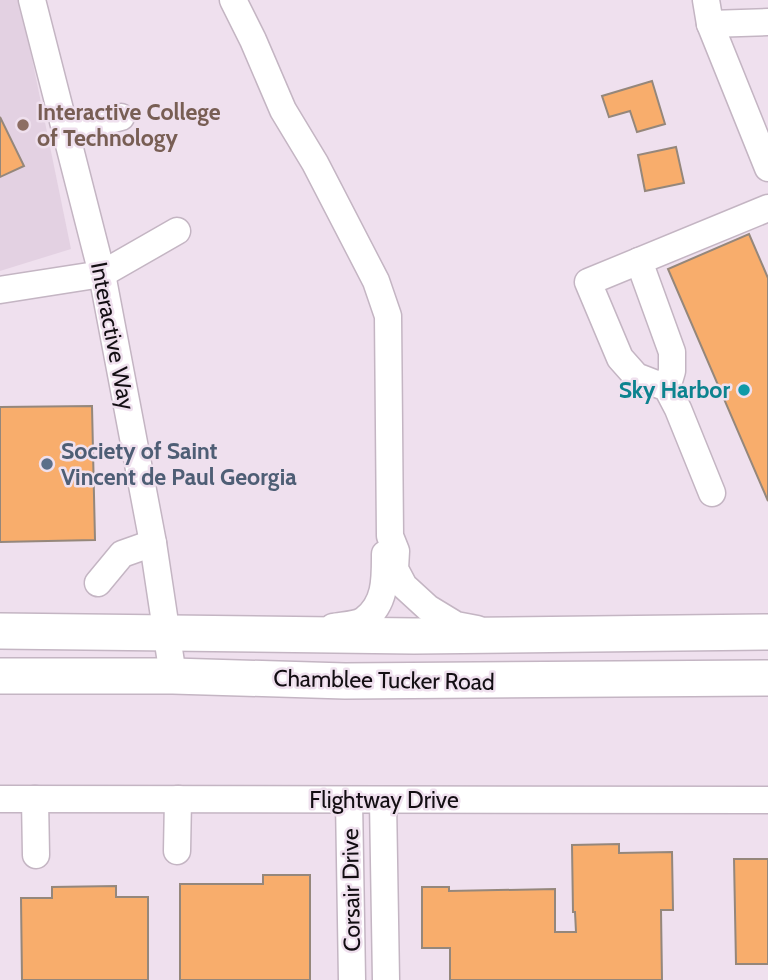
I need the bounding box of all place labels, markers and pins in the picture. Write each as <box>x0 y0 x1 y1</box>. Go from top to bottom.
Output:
place label: Interactive College of Technology <box>37 98 221 152</box>
marker: Interactive College of Technology <box>15 117 31 133</box>
place label: Sky Harbor <box>619 376 730 404</box>
marker: Sky Harbor <box>736 382 752 398</box>
place label: Society of Saint Vincent de Paul Georgia <box>61 437 297 491</box>
marker: Society of Saint Vincent de Paul Georgia <box>39 456 55 472</box>

